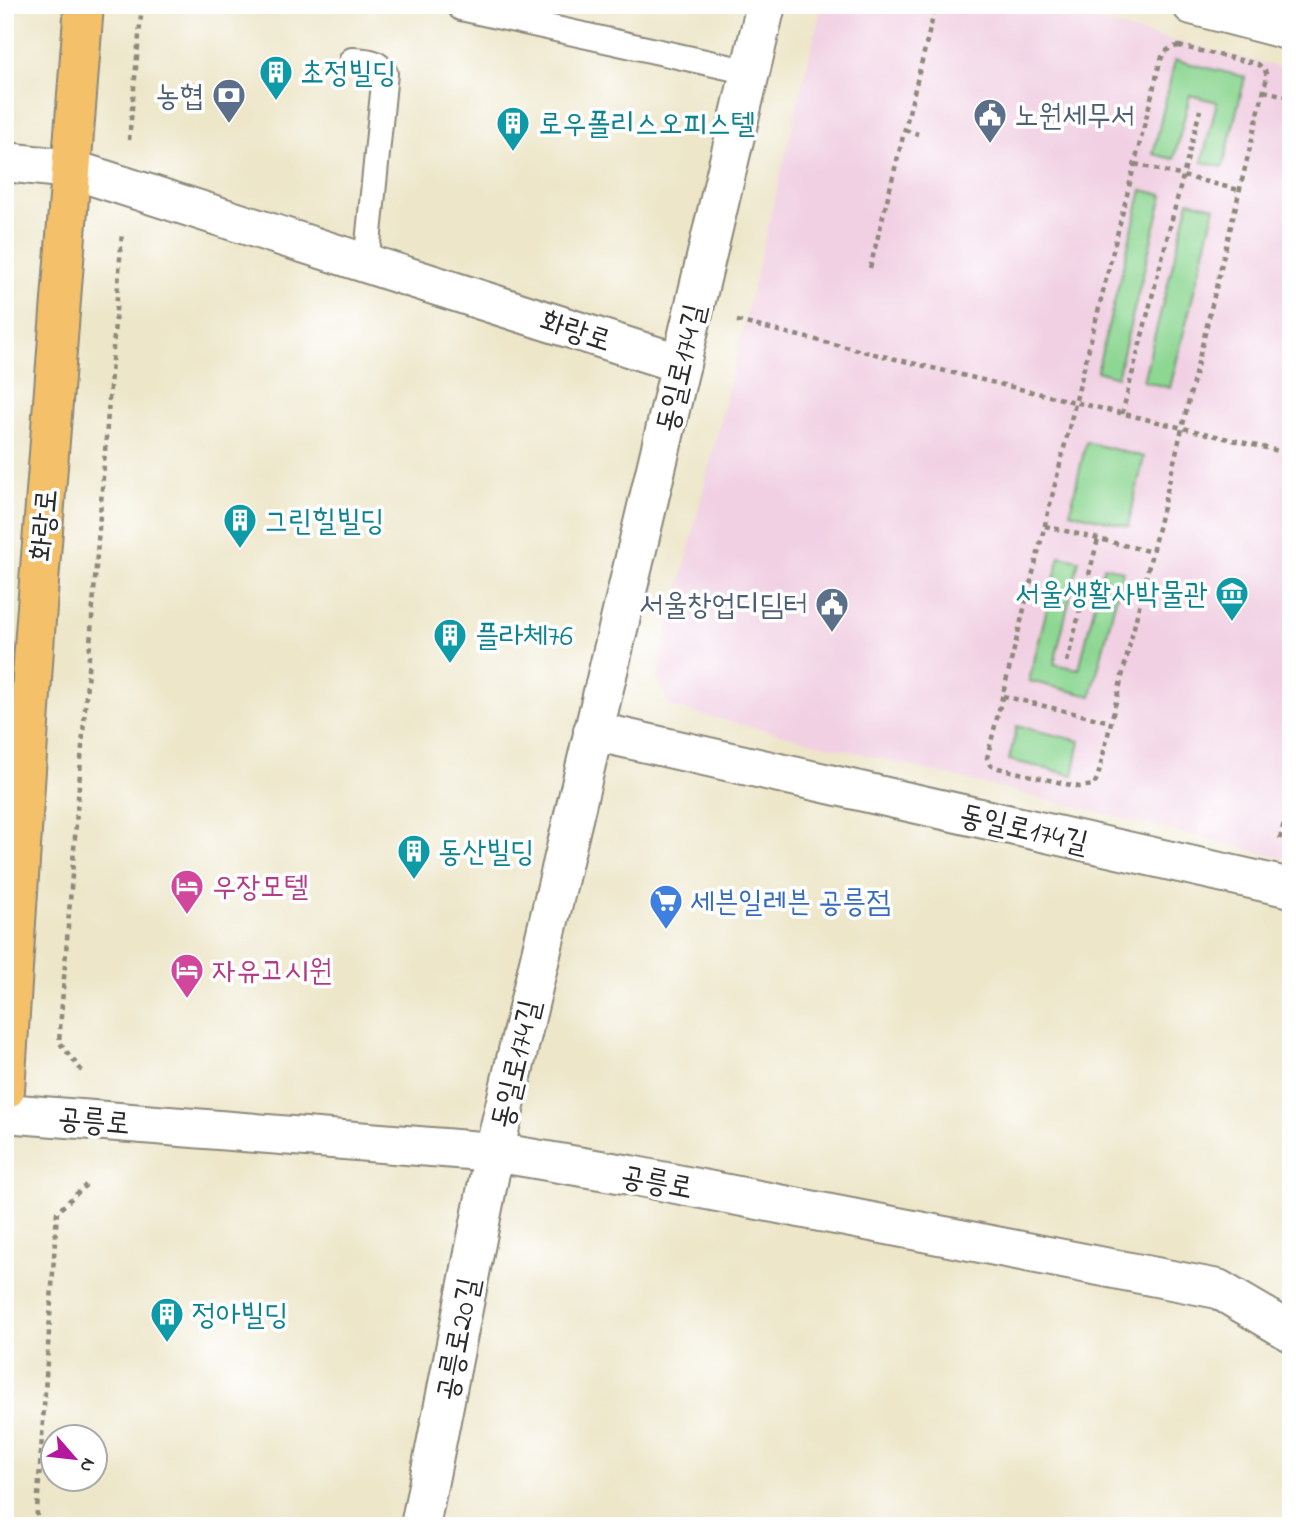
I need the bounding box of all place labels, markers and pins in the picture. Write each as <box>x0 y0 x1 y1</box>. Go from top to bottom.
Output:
building icon: 초정빌딩 <box>257 53 295 102</box>
place label: 초정빌딩 <box>300 53 397 97</box>
place label: 농협 <box>156 76 204 120</box>
bank icon: 농협 <box>210 76 248 125</box>
public building icon: 노원세무서 <box>971 96 1009 145</box>
place label: 노원세무서 <box>1014 96 1135 140</box>
building icon: 로우폴리스오피스텔 <box>494 104 532 153</box>
place label: 로우폴리스오피스텔 <box>538 104 755 148</box>
building icon: 그린힐빌딩 <box>221 501 259 550</box>
place label: 그린힐빌딩 <box>264 501 385 545</box>
place label: 서울생활사박물관 <box>1015 574 1208 618</box>
museum icon: 서울생활사박물관 <box>1213 574 1251 623</box>
place label: 서울창업디딤터 <box>639 585 808 629</box>
public building icon: 서울창업디딤터 <box>813 585 851 634</box>
building icon: 플라체76 <box>431 616 469 665</box>
place label: 플라체76 <box>475 616 573 660</box>
building icon: 동산빌딩 <box>395 832 433 881</box>
place label: 동산빌딩 <box>438 832 535 876</box>
hotel icon: 우장모텔 <box>168 867 206 916</box>
place label: 우장모텔 <box>212 867 309 911</box>
supermarket icon: 세븐일레븐 공릉점 <box>647 882 685 931</box>
place label: 세븐일레븐 공릉점 <box>690 882 891 926</box>
hotel icon: 자유고시원 <box>168 951 206 1000</box>
place label: 자유고시원 <box>212 951 333 995</box>
building icon: 정아빌딩 <box>148 1295 186 1344</box>
place label: 정아빌딩 <box>192 1295 289 1339</box>

